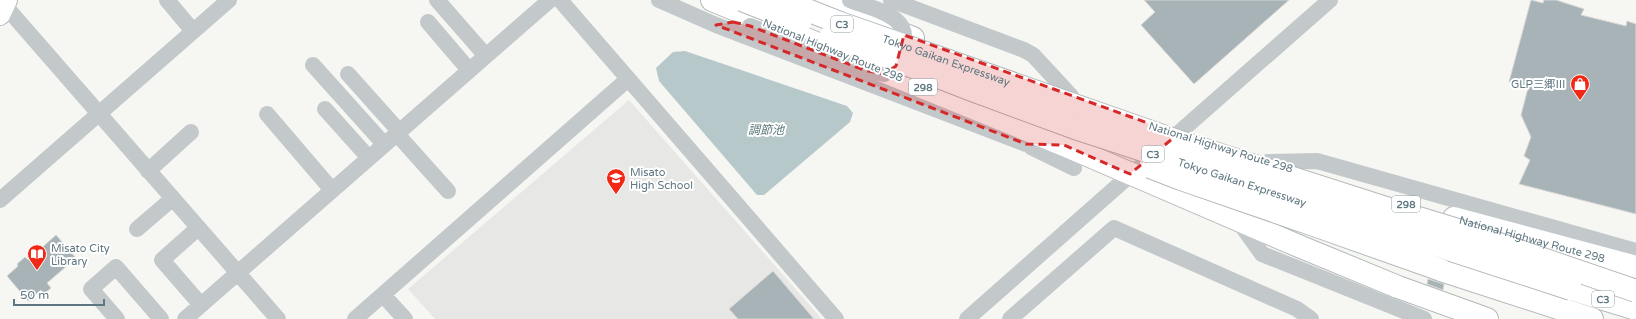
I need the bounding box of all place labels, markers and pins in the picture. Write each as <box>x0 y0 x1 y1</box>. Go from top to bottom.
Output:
shop icon: GLP三郷Ⅲ <box>1569 73 1591 101</box>
place label: GLP三郷Ⅲ <box>1511 78 1566 91</box>
place label: Misato High School <box>630 166 693 192</box>
school or university icon: Misato High School <box>605 167 627 195</box>
place label: Misato City Library <box>51 242 110 268</box>
library icon: Misato City Library <box>26 243 48 271</box>

